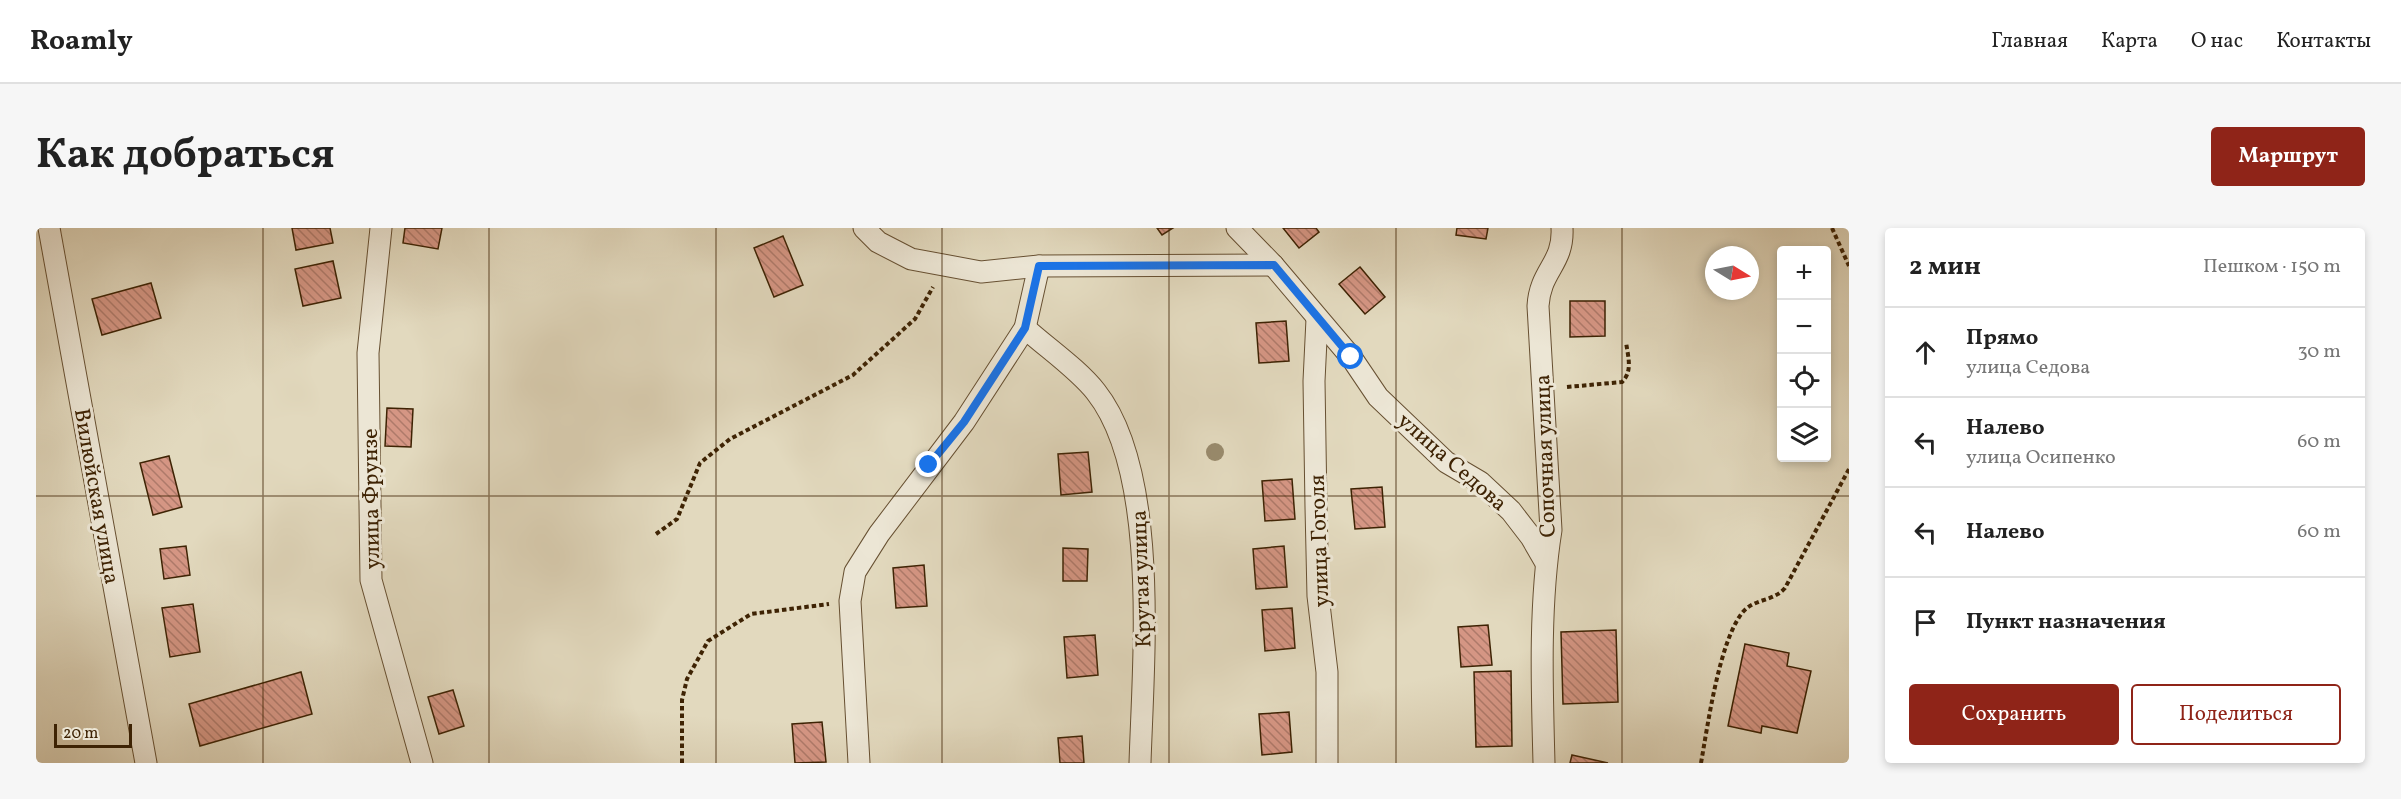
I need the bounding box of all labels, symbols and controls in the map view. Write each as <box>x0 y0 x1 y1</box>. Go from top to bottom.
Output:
text: Roamly <box>30 22 133 61</box>
text: Главная <box>1991 27 2068 56</box>
text: Карта <box>2101 27 2158 56</box>
text: О нас <box>2191 27 2243 56</box>
text: Контакты <box>2276 27 2371 56</box>
text: Как добраться <box>36 127 335 186</box>
button: Маршрут <box>2211 127 2365 186</box>
north arrow <box>1705 246 1759 300</box>
map controls <box>1777 246 1831 462</box>
button: + <box>1777 246 1831 300</box>
text: 2 мин <box>1909 249 1981 285</box>
text: Пешком · 150 m <box>2203 253 2341 281</box>
button: − <box>1777 300 1831 354</box>
text: Прямо <box>1966 323 2038 354</box>
icon: ahead <box>1909 336 1942 369</box>
text: 30 m <box>2297 338 2341 366</box>
route start <box>1337 343 1363 369</box>
button: locate <box>1777 354 1831 408</box>
text: улица Седова <box>1966 354 2090 382</box>
street label: Сопочная улица <box>1528 374 1565 538</box>
street label: Вилюйская улица <box>65 406 126 587</box>
street label: улица Седова <box>1390 406 1513 519</box>
button: layers <box>1777 408 1831 462</box>
text: Налево <box>1966 413 2045 444</box>
icon: left <box>1909 426 1942 459</box>
street label: улица Фрунзе <box>356 428 389 570</box>
text: 60 m <box>2297 428 2341 456</box>
text: улица Осипенко <box>1966 444 2116 472</box>
route end <box>915 451 941 477</box>
street label: улица Гоголя <box>1303 474 1338 608</box>
street label: Крутая улица <box>1125 510 1160 648</box>
icon: left <box>1909 516 1942 549</box>
text: Налево <box>1966 517 2045 548</box>
text: 60 m <box>2297 518 2341 546</box>
icon: arrive <box>1909 606 1942 639</box>
text: Пункт назначения <box>1966 607 2166 638</box>
button: Сохранить <box>1909 684 2119 745</box>
button: Поделиться <box>2131 684 2341 745</box>
scale bar <box>54 721 132 748</box>
text: 20 m <box>63 723 98 745</box>

